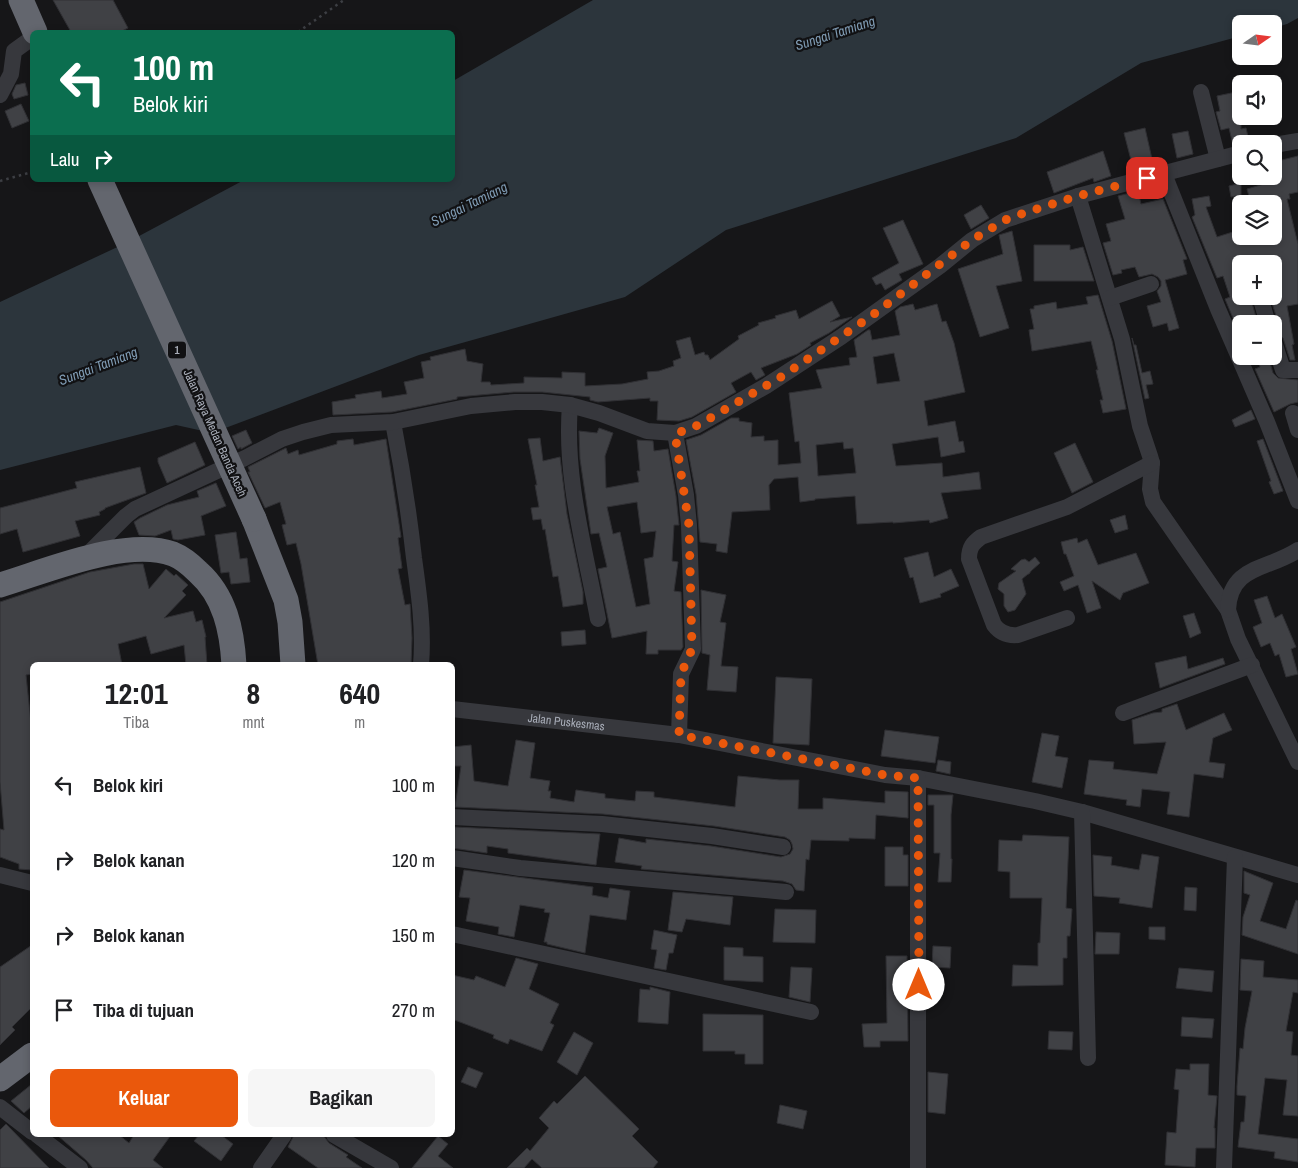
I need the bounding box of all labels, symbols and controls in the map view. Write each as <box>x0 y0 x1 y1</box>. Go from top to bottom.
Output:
water label: Sungai Tamiang <box>793 11 878 54</box>
north arrow <box>1232 15 1282 65</box>
map controls <box>1232 15 1282 365</box>
text: 100 m <box>133 44 214 91</box>
icon: left <box>50 50 115 115</box>
button: sound <box>1232 75 1282 125</box>
text: Belok kiri <box>133 89 208 119</box>
button: search <box>1232 135 1282 185</box>
icon: right <box>89 145 117 173</box>
text: Lalu <box>50 146 79 172</box>
pin <box>1126 157 1168 199</box>
icon: arrive <box>1133 164 1161 192</box>
water label: Sungai Tamiang <box>428 177 511 230</box>
button: layers <box>1232 195 1282 245</box>
button: + <box>1232 255 1282 305</box>
button: − <box>1232 315 1282 365</box>
water label: Sungai Tamiang <box>56 342 141 389</box>
road number: 1 <box>168 342 186 358</box>
street label: Jalan Raya Medan Banda Aceh <box>180 367 250 499</box>
text: 12:01 <box>105 673 168 713</box>
text: 8 <box>247 673 260 713</box>
text: 640 <box>339 673 380 713</box>
street label: Jalan Puskesmas <box>527 710 606 734</box>
text: Tiba <box>123 711 149 733</box>
text: mnt <box>242 711 264 733</box>
text: m <box>354 711 365 733</box>
icon: left <box>50 771 78 799</box>
text: Belok kiri <box>93 772 163 798</box>
text: 100 m <box>392 772 435 798</box>
icon: right <box>50 846 78 874</box>
text: Belok kanan <box>93 847 185 873</box>
text: 120 m <box>392 847 435 873</box>
icon: right <box>50 921 78 949</box>
text: Belok kanan <box>93 922 185 948</box>
text: 150 m <box>392 922 435 948</box>
position arrow <box>892 958 944 1010</box>
icon: arrive <box>50 996 78 1024</box>
text: Tiba di tujuan <box>93 997 194 1023</box>
text: 270 m <box>392 997 435 1023</box>
button: Keluar <box>50 1069 238 1127</box>
button: Bagikan <box>248 1069 435 1127</box>

